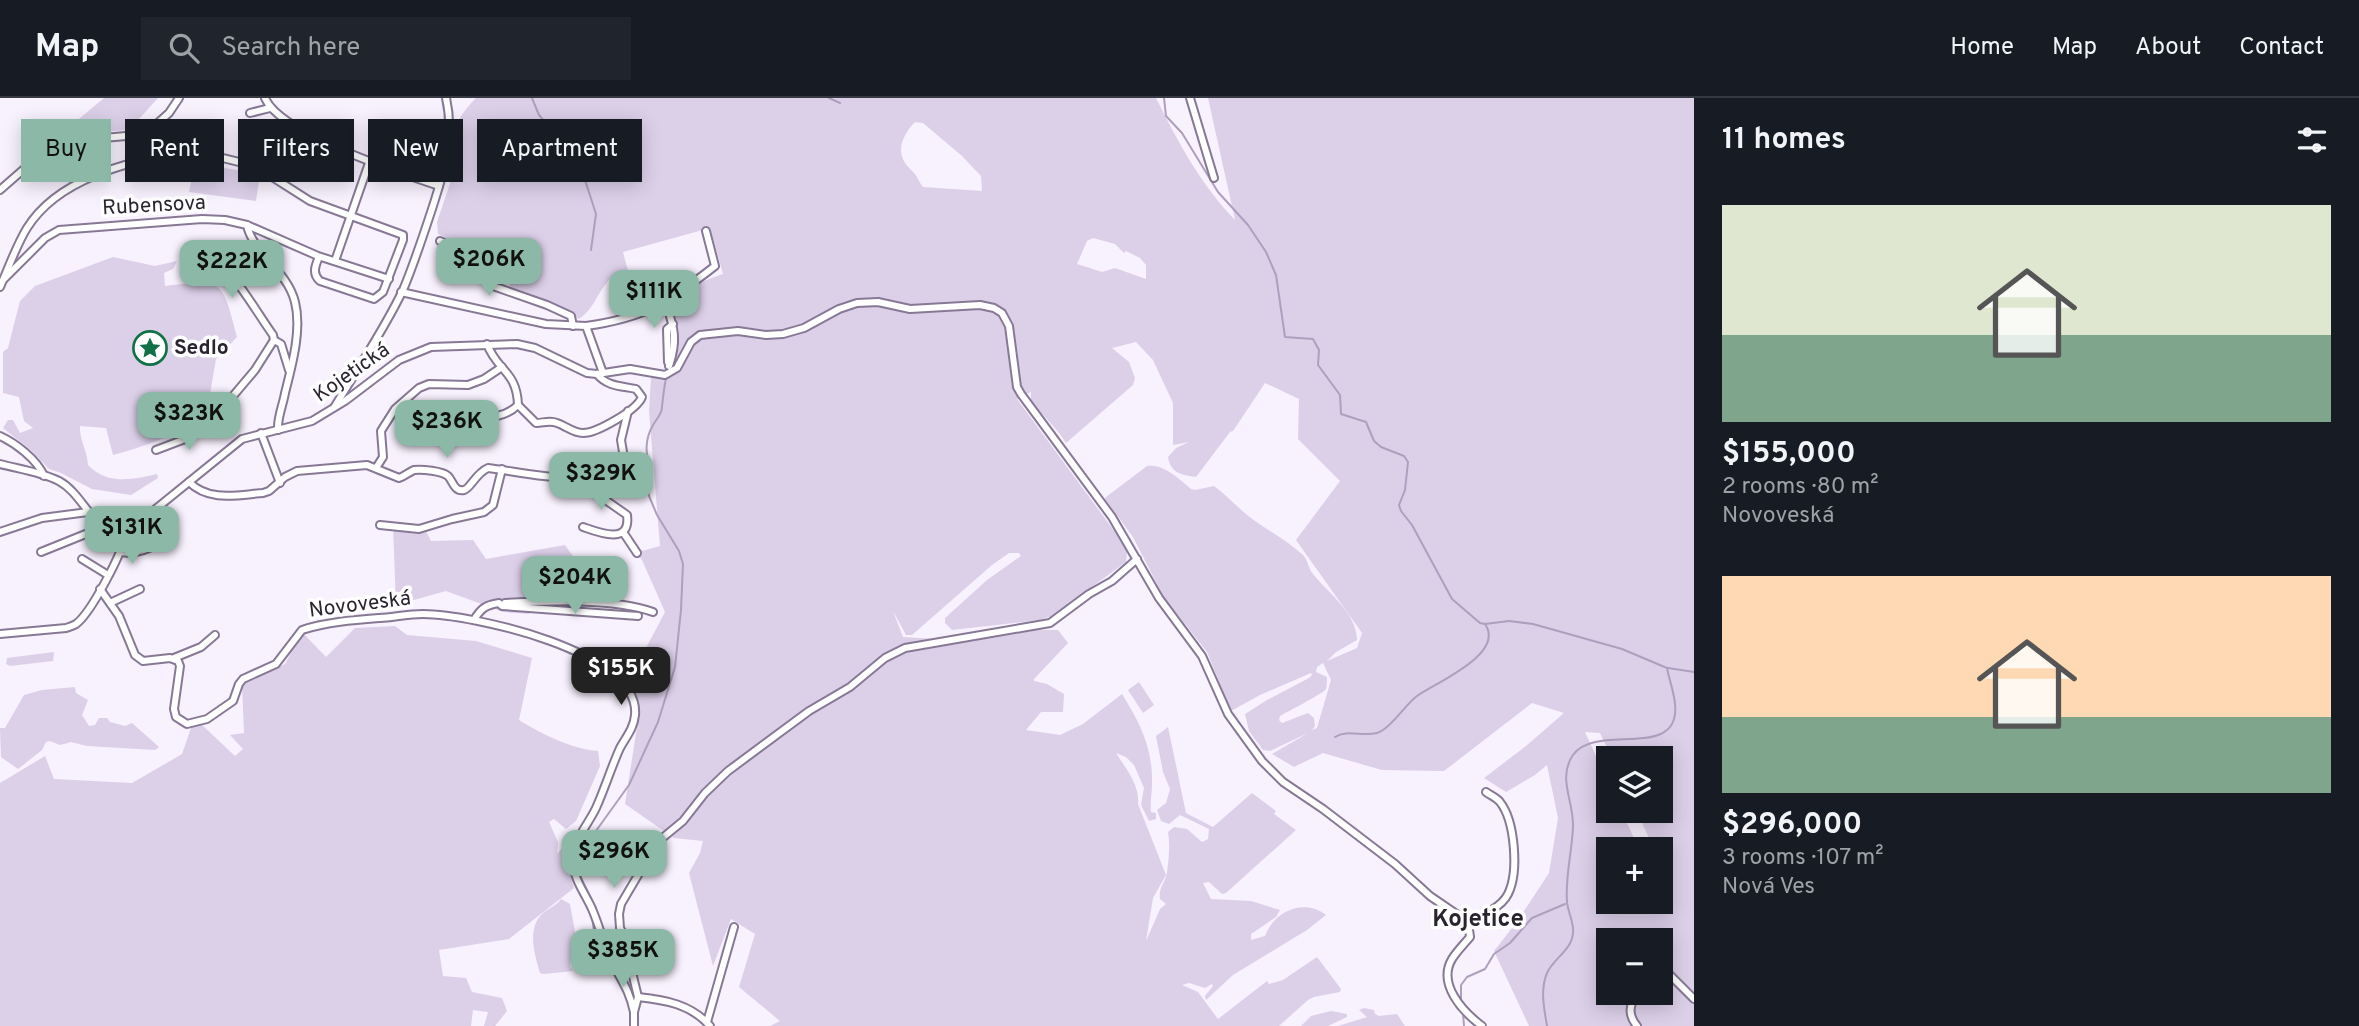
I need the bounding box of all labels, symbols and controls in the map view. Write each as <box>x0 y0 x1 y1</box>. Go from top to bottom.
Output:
search box <box>141 17 631 80</box>
text: Map <box>35 27 99 69</box>
icon: search <box>165 29 203 67</box>
text: Search here <box>221 32 360 65</box>
text: Home <box>1950 33 2014 63</box>
text: Map <box>2052 33 2097 63</box>
text: About <box>2135 33 2201 63</box>
text: Contact <box>2239 33 2324 63</box>
chip: Buy <box>21 119 111 182</box>
chip: Rent <box>125 119 224 182</box>
chip: Filters <box>238 119 354 182</box>
chip: New <box>368 119 463 182</box>
chip: Apartment <box>477 119 642 182</box>
icon: filters <box>2293 121 2331 159</box>
text: 11 homes <box>1722 122 1846 159</box>
street label: Rubensova <box>102 190 206 222</box>
pin: $206K <box>440 238 538 298</box>
pin: $222K <box>183 240 281 300</box>
text: $206K <box>452 246 526 275</box>
text: $222K <box>196 248 268 277</box>
icon: home <box>1964 250 2090 376</box>
pin: $111K <box>605 271 703 330</box>
text: $111K <box>625 278 683 307</box>
place icon: Sedlo <box>131 329 169 367</box>
place label: Sedlo <box>174 335 229 362</box>
street label: Kojetická <box>309 337 395 409</box>
pin: $323K <box>140 392 238 452</box>
text: $323K <box>153 400 225 429</box>
pin: $236K <box>398 400 496 460</box>
text: $236K <box>411 408 483 437</box>
text: $155,000 <box>1722 436 1856 473</box>
pin: $329K <box>552 452 650 512</box>
text: $329K <box>565 460 637 489</box>
text: 2 rooms · 80 m² <box>1722 473 1879 502</box>
text: Novoveská <box>1722 502 1834 531</box>
pin: $131K <box>83 506 181 566</box>
text: $131K <box>101 514 163 543</box>
pin: $204K <box>526 556 624 616</box>
text: $204K <box>538 564 612 593</box>
street label: Novoveská <box>307 585 413 625</box>
icon: home <box>1964 621 2090 747</box>
pin: $155K <box>572 648 670 707</box>
text: $155K <box>587 655 655 684</box>
map controls <box>1596 746 1673 1005</box>
button: layers <box>1596 746 1673 823</box>
text: $296,000 <box>1722 807 1862 844</box>
pin: $296K <box>565 830 663 890</box>
button: + <box>1596 837 1673 914</box>
text: $296K <box>578 838 650 867</box>
text: 3 rooms · 107 m² <box>1722 844 1884 873</box>
text: Nová Ves <box>1722 873 1815 902</box>
district label: Kojetice <box>1432 905 1524 935</box>
button: − <box>1596 928 1673 1005</box>
pin: $385K <box>574 930 672 989</box>
text: $385K <box>587 937 659 966</box>

